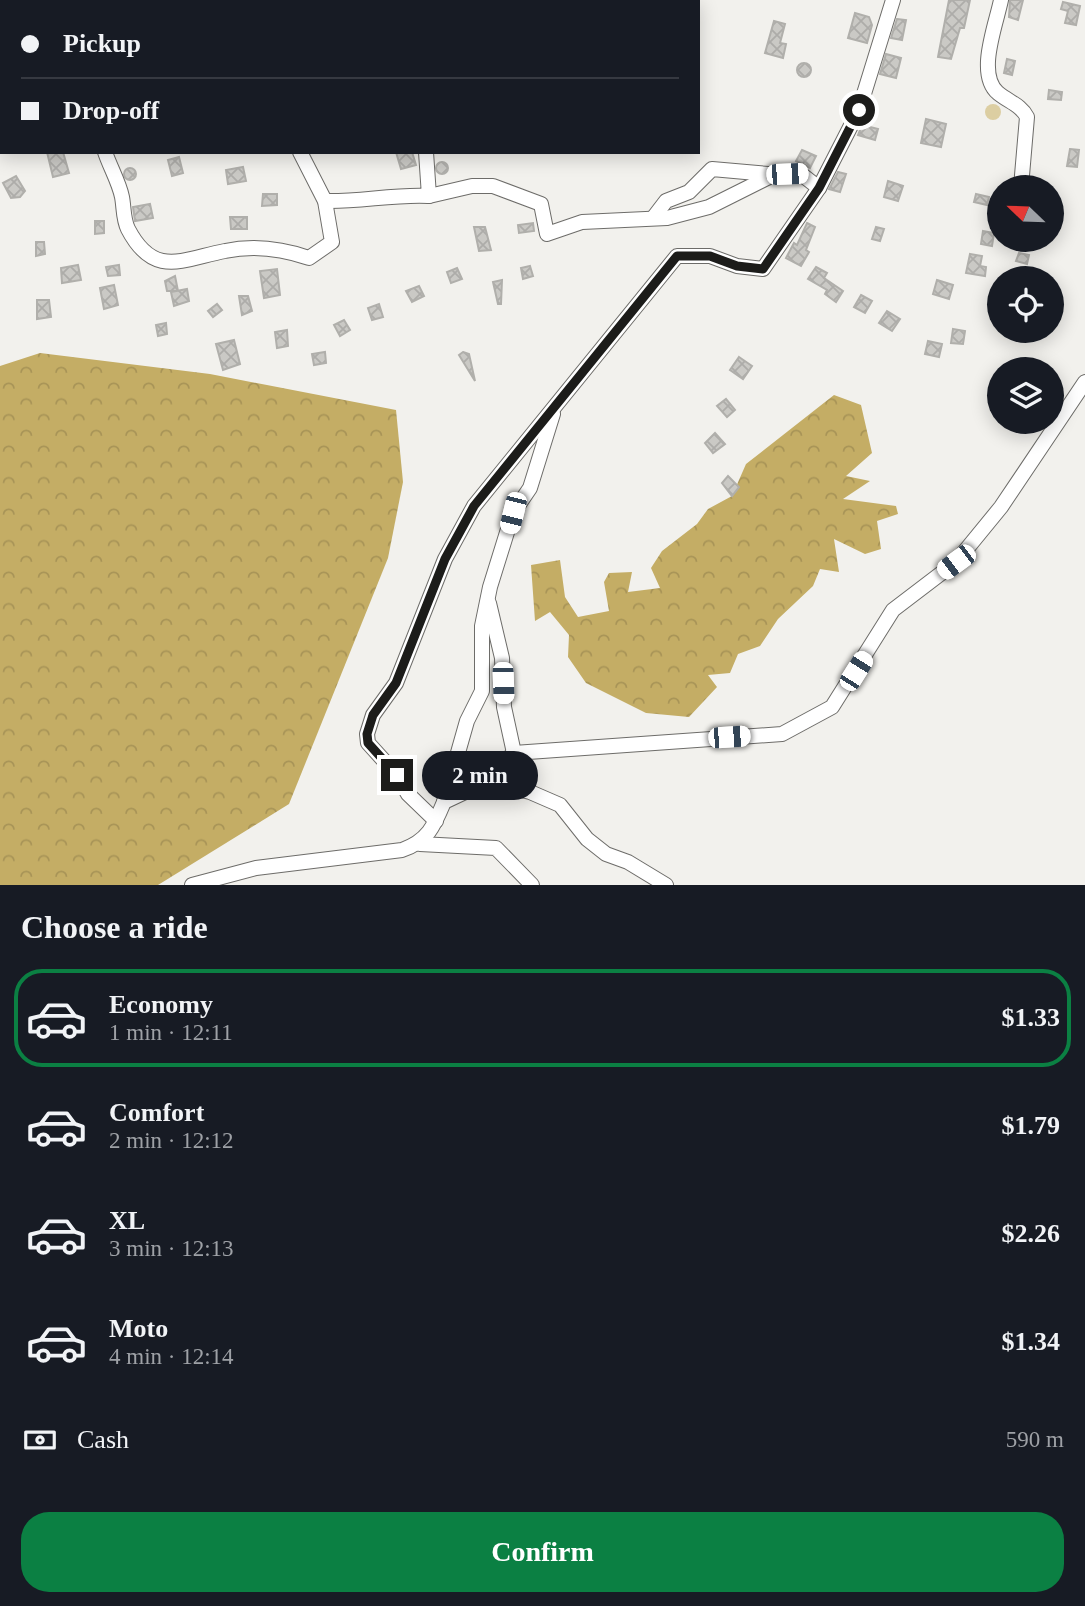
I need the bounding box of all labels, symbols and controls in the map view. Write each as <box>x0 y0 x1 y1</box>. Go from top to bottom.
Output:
text: Pickup <box>63 29 141 58</box>
route start <box>843 94 875 126</box>
text: Drop-off <box>63 96 159 125</box>
car <box>766 163 809 185</box>
north arrow <box>987 175 1064 252</box>
map controls <box>987 175 1064 434</box>
button: locate <box>987 266 1064 343</box>
button: layers <box>987 357 1064 434</box>
car <box>498 490 529 536</box>
car <box>933 541 980 583</box>
car <box>836 648 877 694</box>
car <box>492 662 515 704</box>
car <box>708 725 751 749</box>
callout: 2 min <box>422 750 537 800</box>
route end <box>381 759 413 791</box>
text: 2 min <box>452 763 508 788</box>
text: Choose a ride <box>21 909 208 945</box>
icon: car <box>25 987 88 1050</box>
text: Economy <box>109 990 213 1019</box>
text: $1.33 <box>1002 1003 1060 1032</box>
text: 1 min · 12:11 <box>109 1020 233 1045</box>
icon: car <box>25 1095 88 1158</box>
text: Comfort <box>109 1098 204 1127</box>
text: $1.79 <box>1002 1111 1060 1140</box>
text: 2 min · 12:12 <box>109 1128 234 1153</box>
icon: car <box>25 1203 88 1266</box>
text: XL <box>109 1206 145 1235</box>
text: $2.26 <box>1002 1219 1060 1248</box>
text: 3 min · 12:13 <box>109 1236 234 1261</box>
icon: car <box>25 1311 88 1374</box>
text: Moto <box>109 1314 168 1343</box>
text: $1.34 <box>1002 1327 1060 1356</box>
text: 4 min · 12:14 <box>109 1344 234 1369</box>
icon: cash <box>21 1421 59 1459</box>
text: Cash <box>77 1425 129 1454</box>
text: 590 m <box>1006 1427 1064 1452</box>
button: Confirm <box>21 1512 1064 1592</box>

